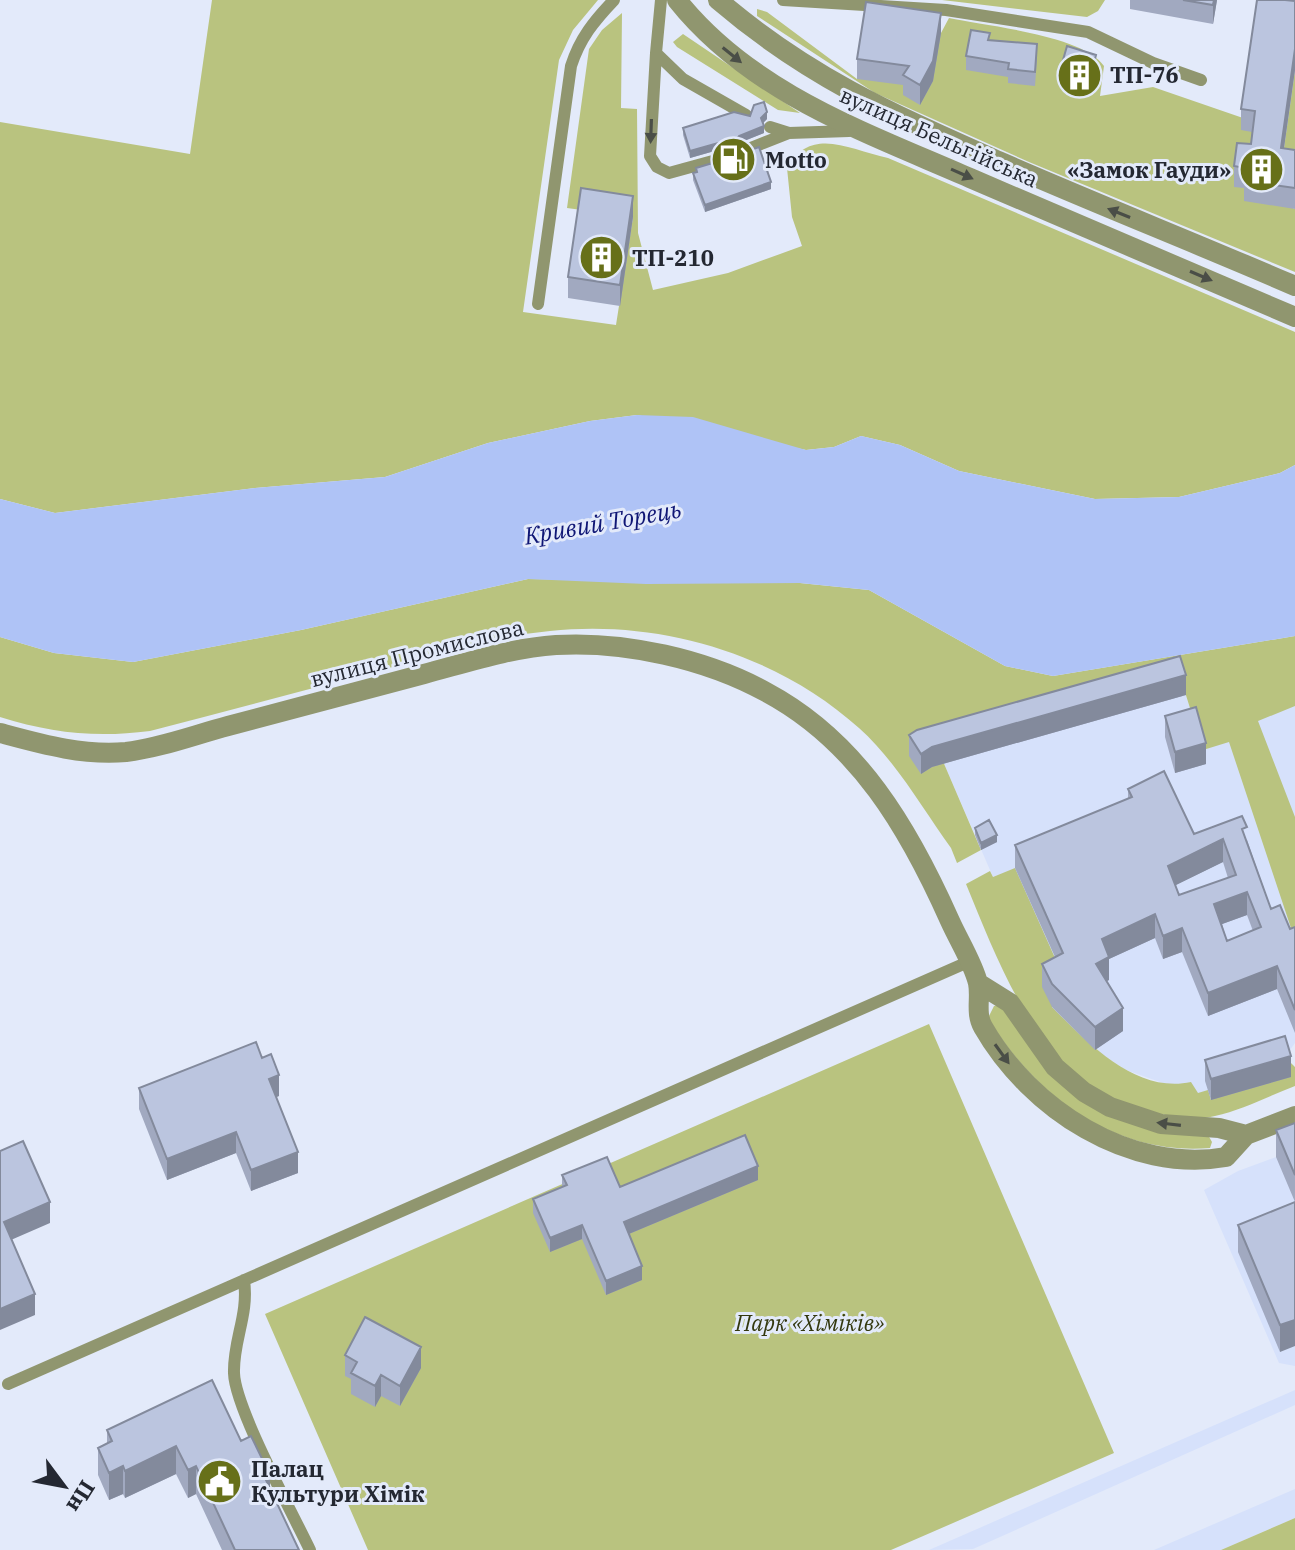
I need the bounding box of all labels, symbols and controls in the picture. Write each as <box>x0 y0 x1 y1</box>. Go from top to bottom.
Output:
one-way arrow <box>722 46 742 63</box>
building icon: ТП-76 <box>1055 51 1103 99</box>
place label: ТП-76 <box>1110 60 1179 89</box>
street label: вулиця Бельгійська <box>835 80 1043 193</box>
one-way arrow <box>644 119 657 144</box>
fuel station icon: Motto <box>710 136 758 184</box>
place label: Motto <box>765 145 827 174</box>
building icon: «Замок Гауди» <box>1238 146 1286 194</box>
place label: «Замок Гауди» <box>1067 155 1231 184</box>
one-way arrow <box>950 168 974 181</box>
one-way arrow <box>1107 206 1131 219</box>
building icon: ТП-210 <box>577 234 625 282</box>
place label: ТП-210 <box>632 243 714 272</box>
one-way arrow <box>1189 270 1213 283</box>
water label: Кривий Торець <box>521 492 684 552</box>
street label: вулиця Промислова <box>307 612 527 693</box>
one-way arrow <box>993 1044 1009 1065</box>
one-way arrow <box>1156 1118 1181 1131</box>
park label: Парк «Хіміків» <box>734 1308 885 1337</box>
north arrow <box>24 1446 104 1526</box>
place label: Палац Культури Хімік <box>251 1454 425 1508</box>
public building icon: Палац Культури Хімік <box>196 1458 244 1506</box>
text: Пн <box>60 1475 102 1519</box>

